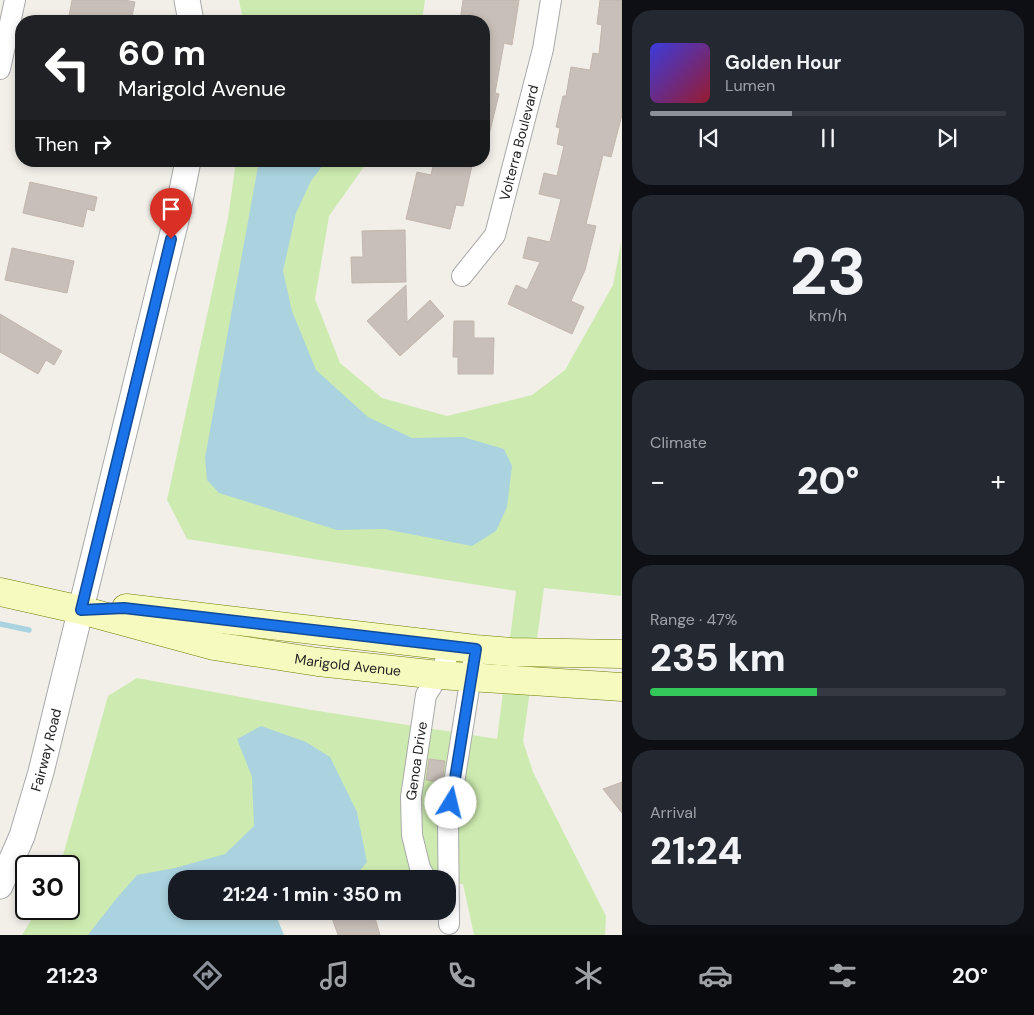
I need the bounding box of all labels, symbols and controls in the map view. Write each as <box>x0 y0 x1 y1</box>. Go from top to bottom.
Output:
text: 60 m <box>118 30 206 76</box>
icon: left <box>35 35 100 100</box>
text: Golden Hour <box>725 50 841 75</box>
text: Marigold Avenue <box>118 74 286 103</box>
text: Lumen <box>725 75 775 96</box>
street label: Volterra Boulevard <box>495 83 542 202</box>
icon: previous <box>695 124 723 152</box>
icon: pause <box>814 124 842 152</box>
icon: next <box>933 124 961 152</box>
icon: right <box>88 130 116 158</box>
text: Then <box>35 132 78 157</box>
pin <box>150 188 192 239</box>
icon: arrive <box>157 195 185 223</box>
text: 23 <box>790 230 866 314</box>
text: km/h <box>809 305 847 326</box>
text: Climate <box>650 432 707 453</box>
text: 20° <box>797 456 859 506</box>
text: − <box>650 463 665 500</box>
text: + <box>991 463 1006 500</box>
text: Range · 47% <box>650 609 737 630</box>
text: 235 km <box>650 633 786 683</box>
street label: Marigold Avenue <box>293 650 402 680</box>
street label: Fairway Road <box>27 707 65 794</box>
street label: Genoa Drive <box>402 720 431 802</box>
position arrow <box>424 776 476 828</box>
text: Arrival <box>650 802 697 823</box>
text: 21:24 <box>650 826 743 876</box>
speed limit sign: 30 <box>15 855 80 920</box>
text: 21:24 · 1 min · 350 m <box>222 882 402 907</box>
icon: directions <box>190 958 225 993</box>
icon: music <box>317 958 352 993</box>
icon: phone <box>444 958 479 993</box>
icon: climate <box>571 958 606 993</box>
icon: car <box>698 958 733 993</box>
icon: filters <box>825 958 860 993</box>
text: 21:23 <box>46 961 98 990</box>
text: 20° <box>952 961 988 990</box>

